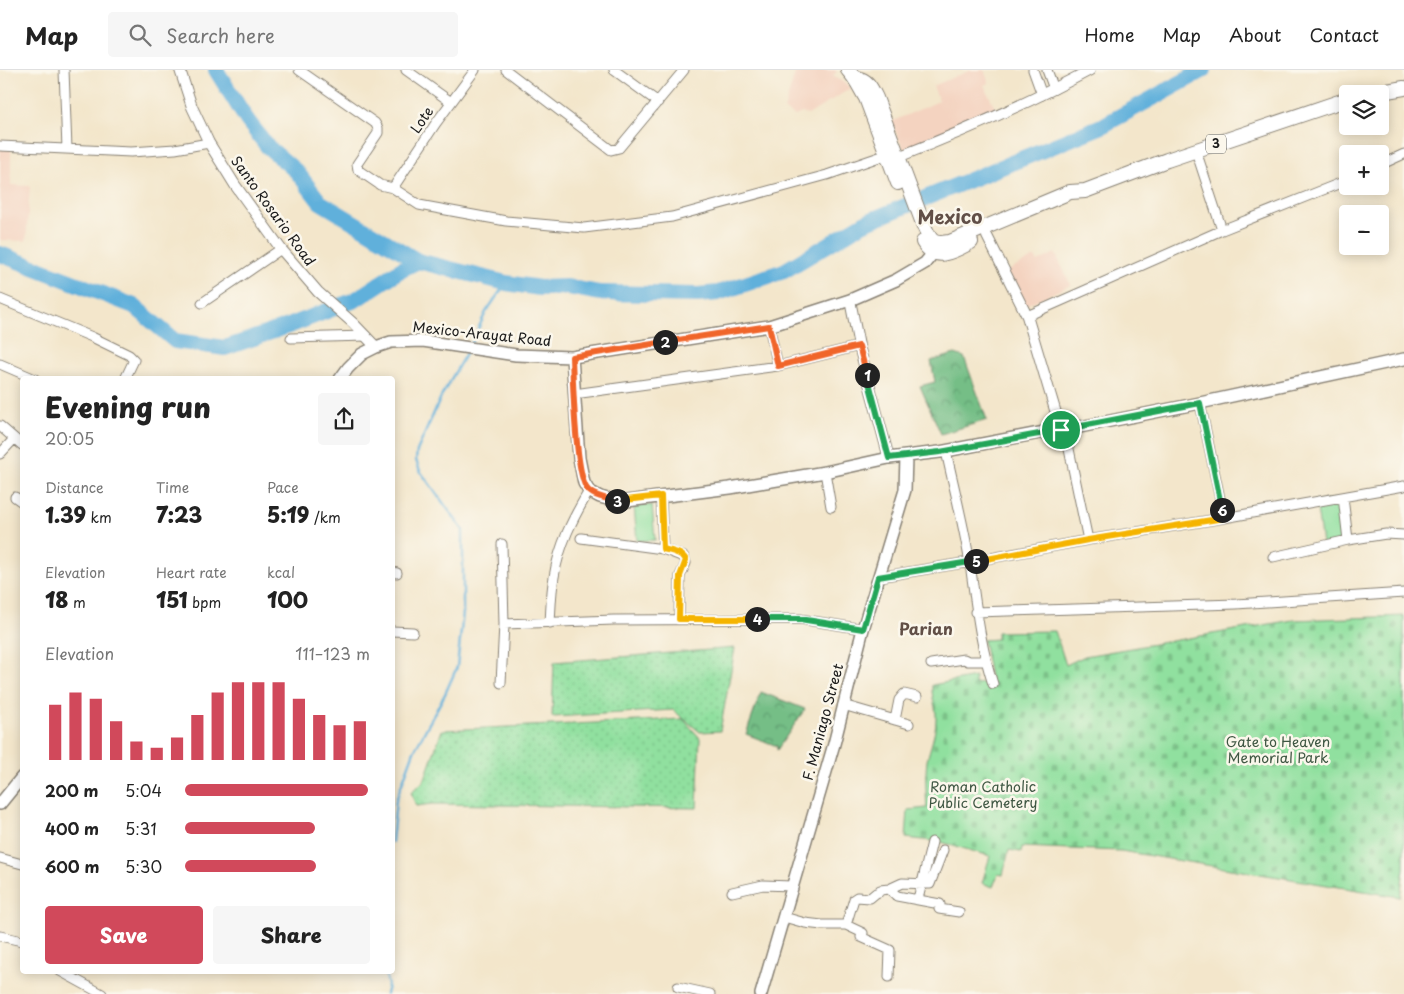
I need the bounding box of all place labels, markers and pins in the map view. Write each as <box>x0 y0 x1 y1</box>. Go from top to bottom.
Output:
pin: 2 <box>652 330 678 354</box>
pin: 1 <box>854 362 880 388</box>
pin <box>1040 409 1082 451</box>
pin: 3 <box>604 488 630 514</box>
pin: 6 <box>1210 498 1234 522</box>
pin: 5 <box>964 548 988 574</box>
pin: 4 <box>744 606 770 632</box>

